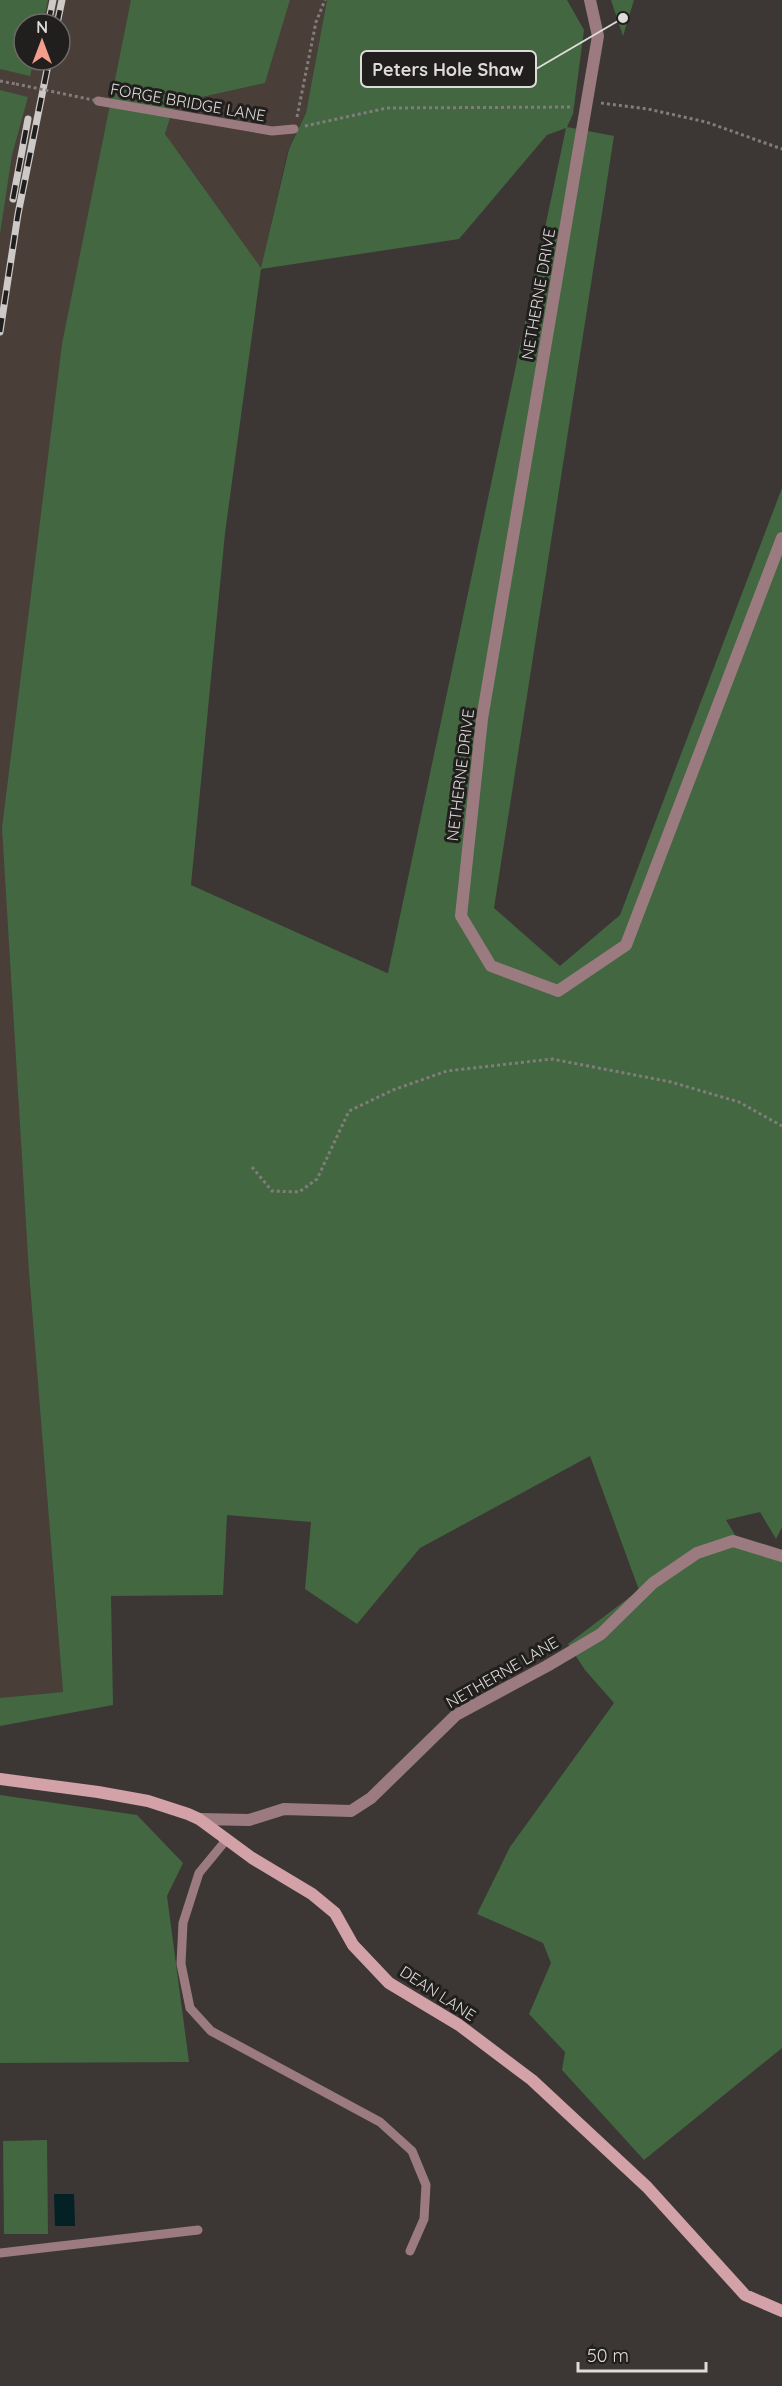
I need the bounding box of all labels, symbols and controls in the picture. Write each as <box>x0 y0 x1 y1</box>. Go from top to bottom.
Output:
north arrow <box>12 12 72 72</box>
text: N <box>36 17 48 37</box>
callout: Peters Hole Shaw <box>361 51 536 87</box>
text: Peters Hole Shaw <box>372 58 524 81</box>
street label: FORGE BRIDGE LANE <box>109 79 267 125</box>
street label: NETHERNE DRIVE <box>517 227 559 361</box>
street label: NETHERNE DRIVE <box>442 708 478 842</box>
street label: NETHERNE LANE <box>442 1632 562 1712</box>
street label: DEAN LANE <box>396 1961 480 2025</box>
scale bar <box>578 2335 706 2373</box>
text: 50 m <box>587 2344 629 2367</box>

